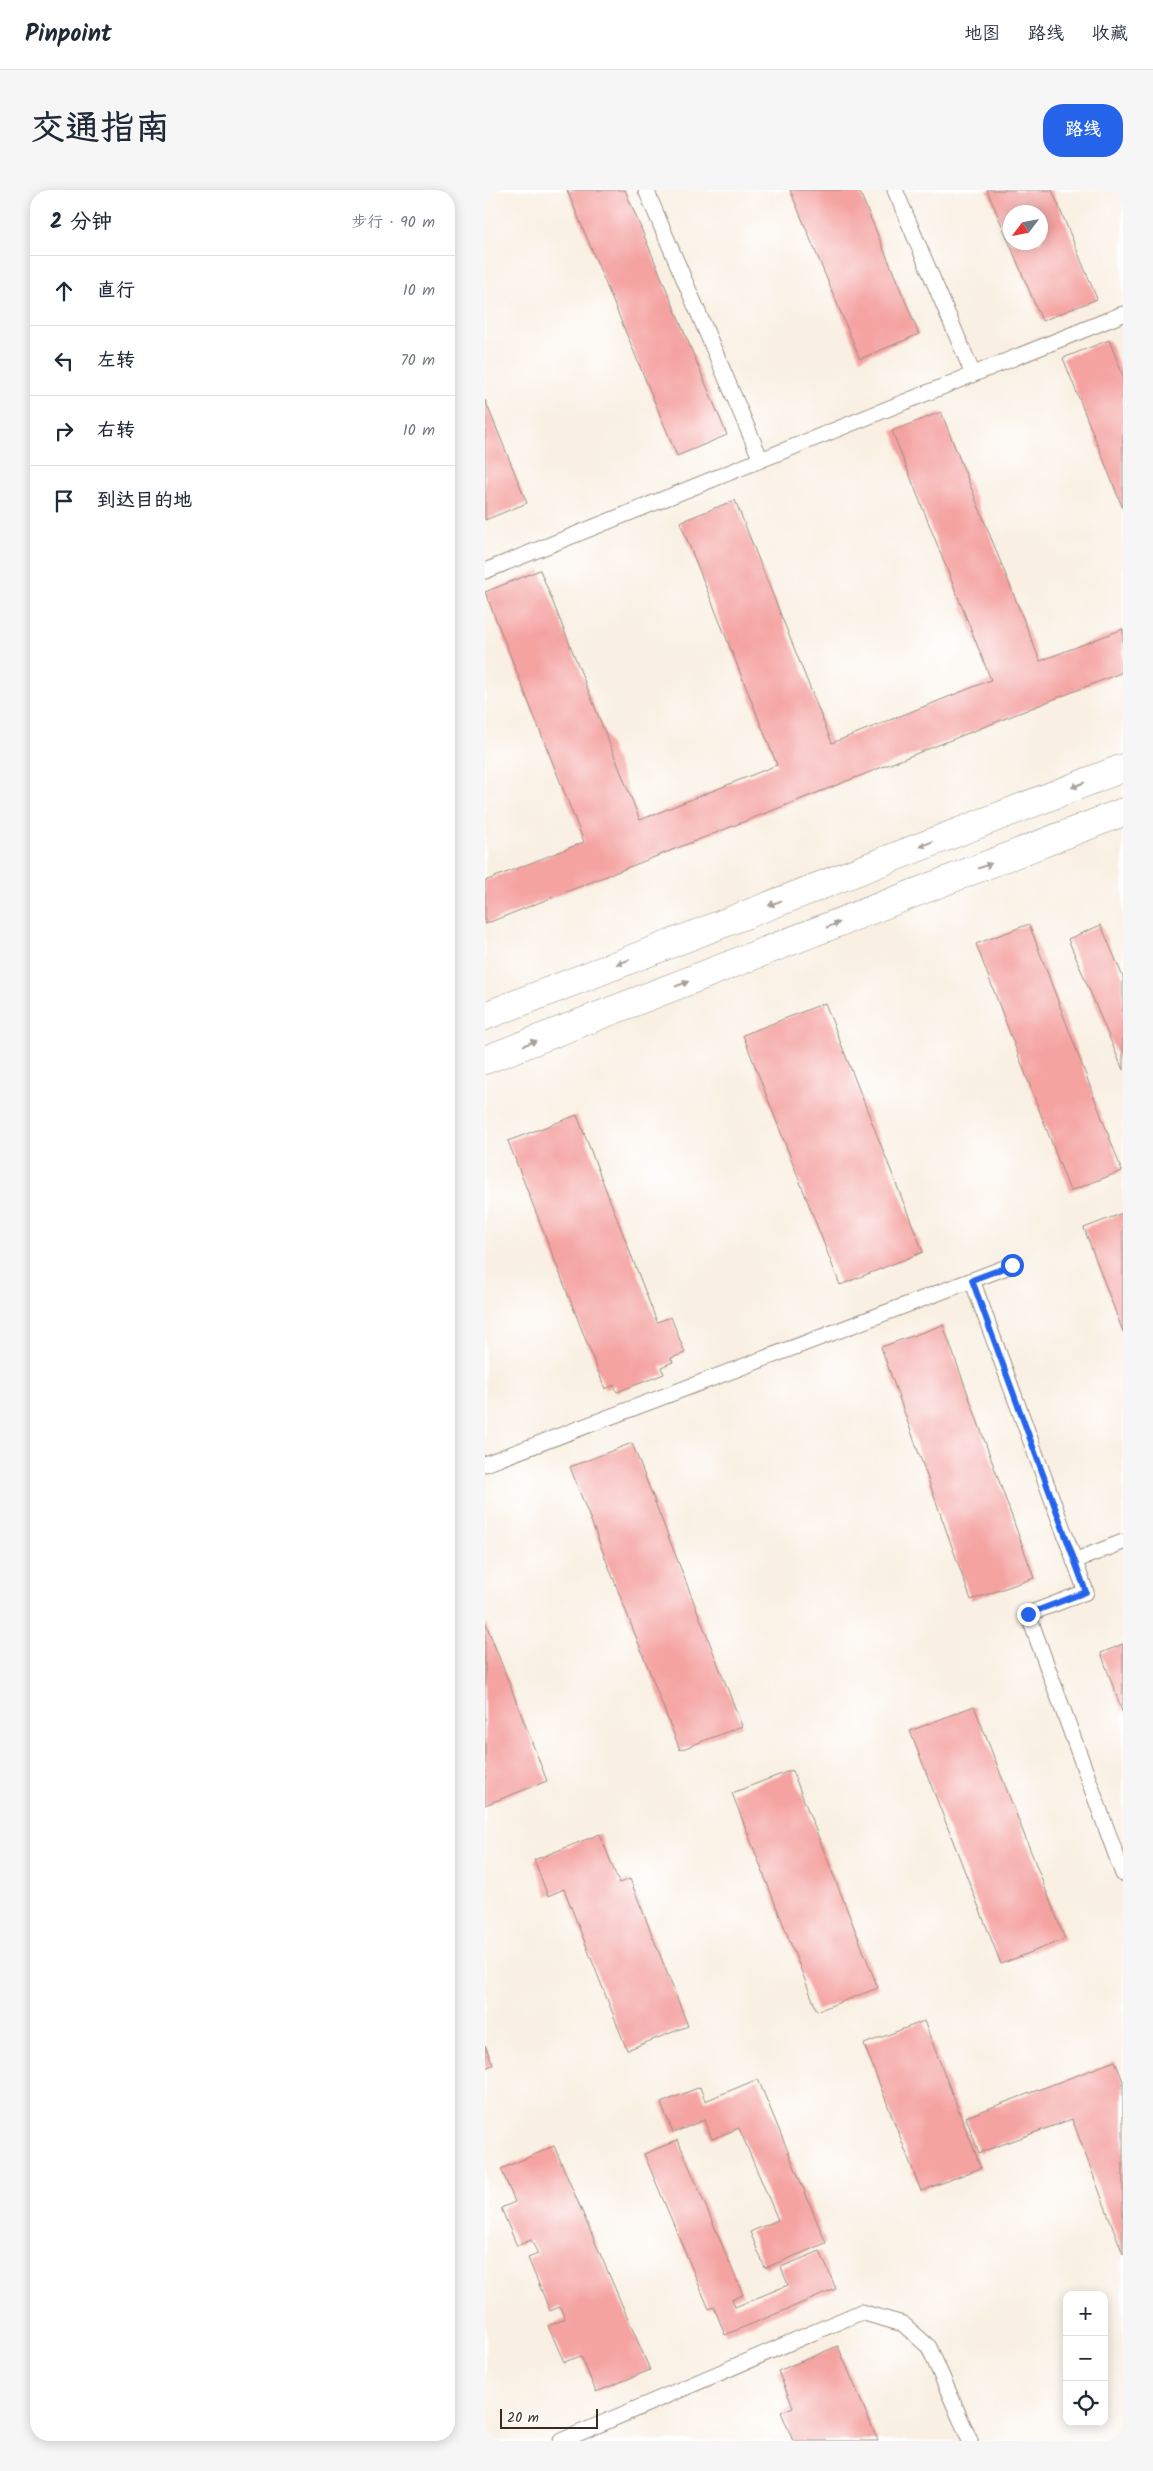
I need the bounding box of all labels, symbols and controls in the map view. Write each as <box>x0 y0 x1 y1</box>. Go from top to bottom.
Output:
text: Pinpoint <box>25 15 112 54</box>
text: 地图 <box>964 20 1000 49</box>
text: 路线 <box>1028 20 1064 49</box>
text: 收藏 <box>1092 20 1128 49</box>
text: 交通指南 <box>30 102 170 158</box>
button: 路线 <box>1043 104 1123 157</box>
north arrow <box>1003 205 1048 250</box>
text: 2 分钟 <box>50 206 112 239</box>
text: 步行 · 90 m <box>351 210 435 235</box>
text: 直行 <box>97 276 135 306</box>
icon: ahead <box>50 277 78 305</box>
text: 10 m <box>403 278 435 303</box>
text: 左转 <box>97 346 135 376</box>
icon: left <box>50 347 78 375</box>
text: 70 m <box>400 348 435 373</box>
text: 右转 <box>97 416 135 446</box>
icon: right <box>50 417 78 445</box>
text: 10 m <box>403 418 435 443</box>
text: 到达目的地 <box>97 486 192 516</box>
icon: arrive <box>50 487 78 515</box>
one-way arrow <box>1070 782 1085 790</box>
one-way arrow <box>919 841 933 849</box>
one-way arrow <box>977 861 992 869</box>
one-way arrow <box>768 900 782 908</box>
one-way arrow <box>826 920 840 928</box>
one-way arrow <box>616 959 631 967</box>
one-way arrow <box>675 979 689 987</box>
one-way arrow <box>523 1038 538 1046</box>
route start <box>1001 1254 1024 1277</box>
route end <box>1017 1603 1040 1626</box>
map controls <box>1063 2291 1108 2426</box>
button: + <box>1063 2291 1108 2336</box>
button: − <box>1063 2336 1108 2381</box>
button: locate <box>1063 2381 1108 2426</box>
scale bar <box>500 2406 597 2429</box>
text: 20 m <box>507 2407 539 2429</box>

